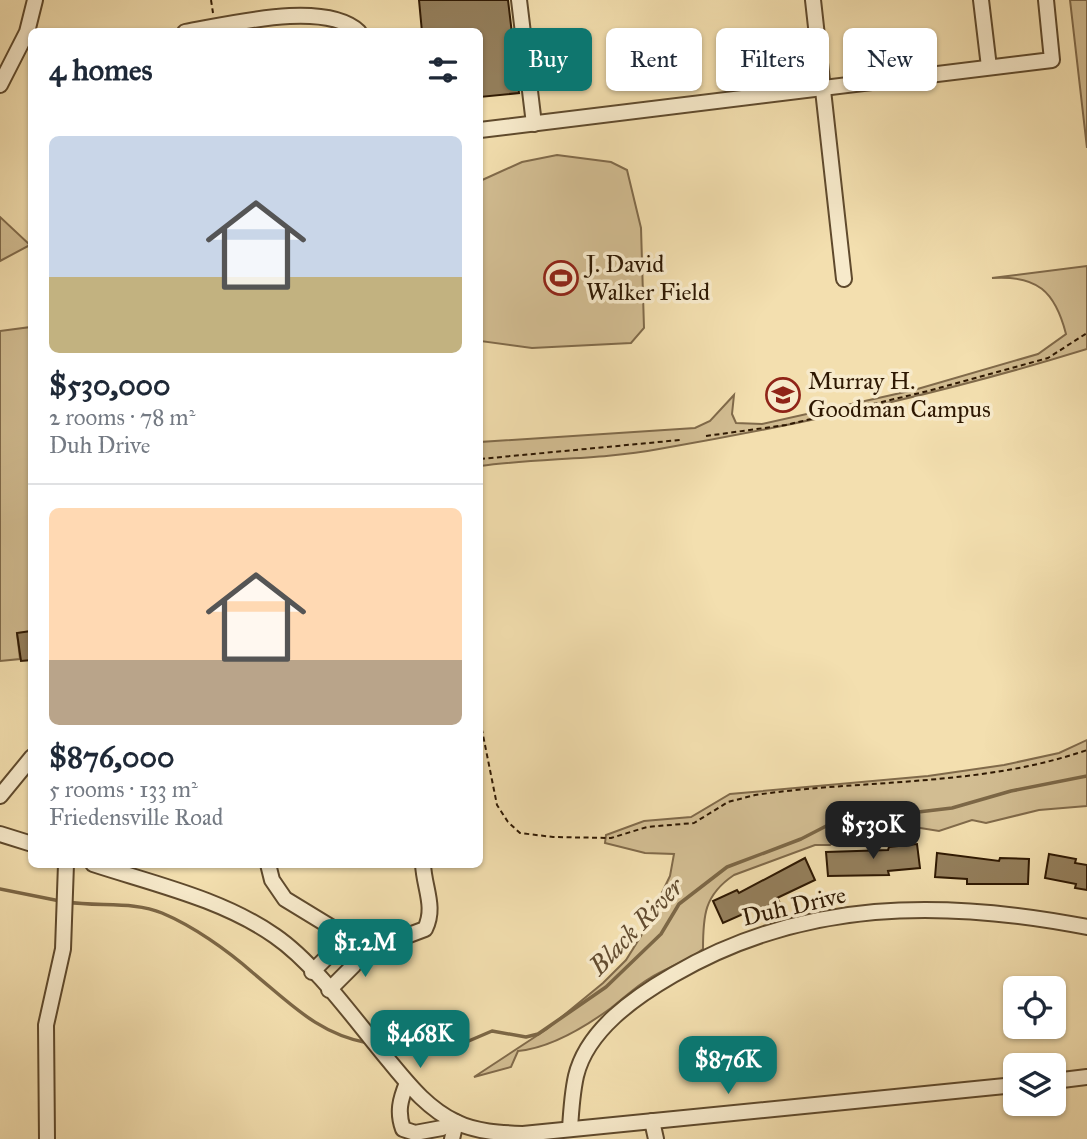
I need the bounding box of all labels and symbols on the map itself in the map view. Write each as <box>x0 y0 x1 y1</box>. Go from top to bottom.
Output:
place label: J. David Walker Field <box>583 249 710 307</box>
sports icon: J. David Walker Field <box>542 259 580 297</box>
place label: Murray H. Goodman Campus <box>808 366 991 424</box>
school or university icon: Murray H. Goodman Campus <box>764 376 802 414</box>
pin: $530K <box>824 802 922 861</box>
water label: Black River <box>581 870 691 982</box>
street label: Duh Drive <box>739 879 849 933</box>
pin: $1.2M <box>316 920 414 979</box>
pin: $468K <box>371 1010 469 1070</box>
pin: $876K <box>679 1036 777 1096</box>

